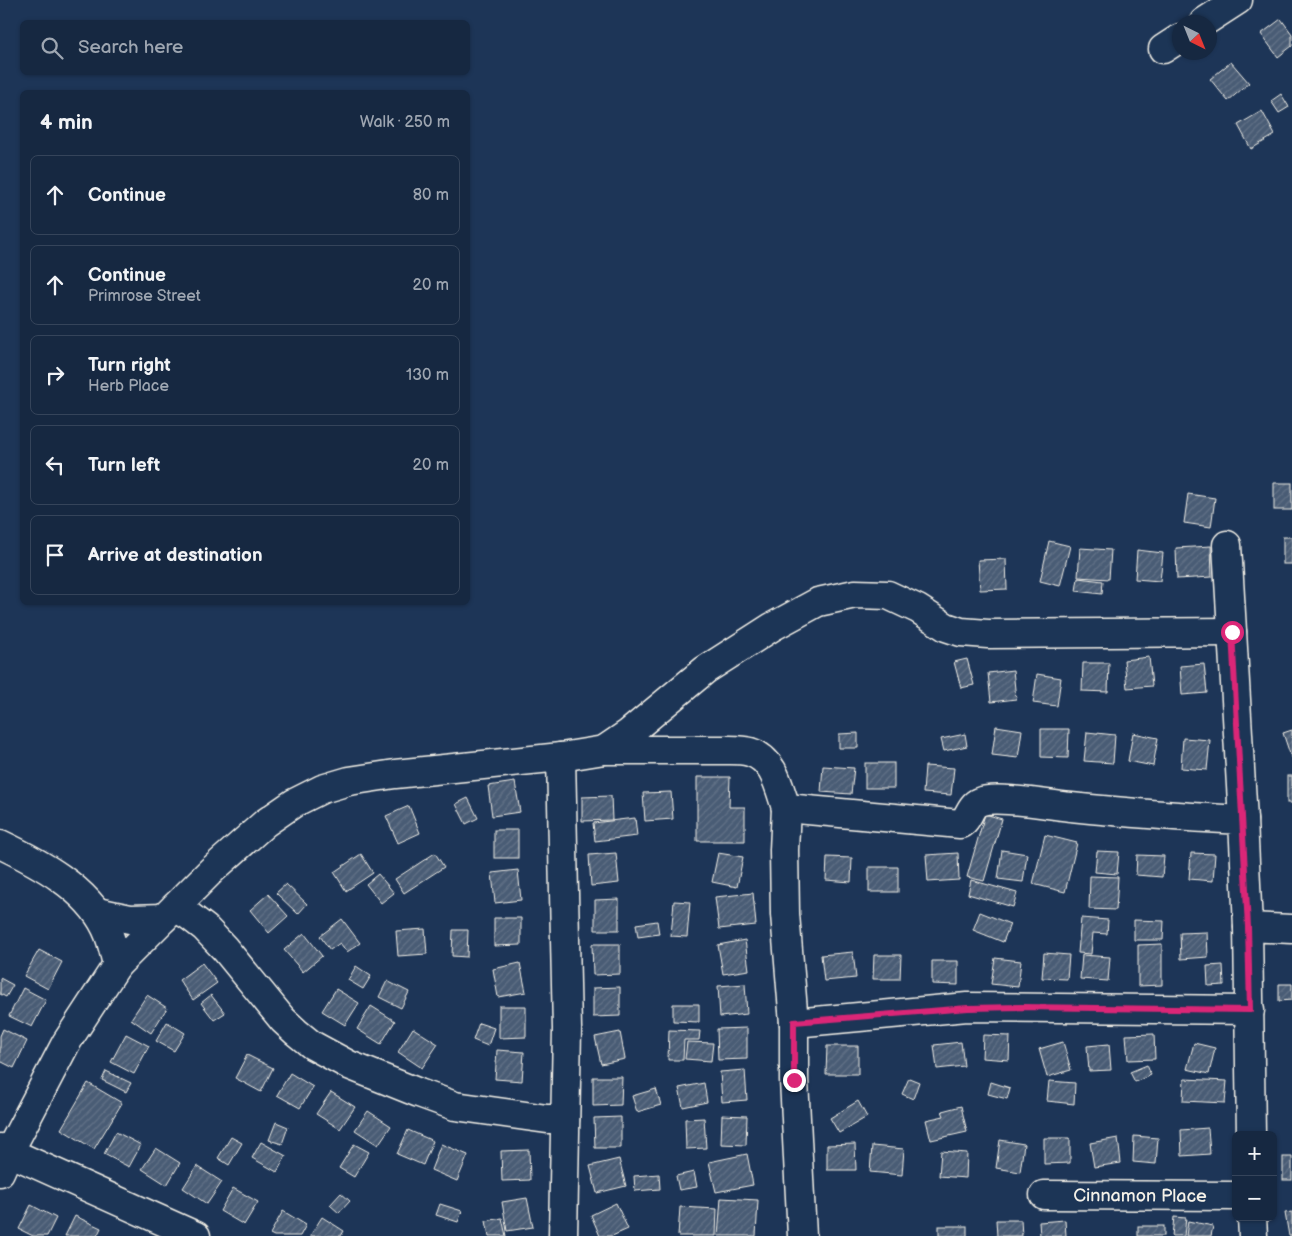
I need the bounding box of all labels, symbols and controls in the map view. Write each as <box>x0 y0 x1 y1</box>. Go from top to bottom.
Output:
north arrow <box>1172 15 1217 60</box>
search box <box>20 20 470 75</box>
icon: search <box>38 34 66 62</box>
text: Search here <box>78 36 183 59</box>
text: 4 min <box>40 110 93 135</box>
text: Walk · 250 m <box>360 113 450 132</box>
icon: ahead <box>41 181 69 209</box>
text: Continue <box>88 184 166 207</box>
text: 80 m <box>413 186 449 205</box>
text: Continue <box>88 264 166 287</box>
icon: ahead <box>41 271 69 299</box>
text: 20 m <box>413 276 449 295</box>
text: Primrose Street <box>88 287 201 306</box>
text: Turn right <box>88 354 171 377</box>
icon: right <box>41 361 69 389</box>
text: 130 m <box>406 366 449 385</box>
text: Herb Place <box>88 377 169 396</box>
icon: left <box>41 451 69 479</box>
text: Turn left <box>88 454 160 477</box>
text: 20 m <box>413 456 449 475</box>
icon: arrive <box>41 541 69 569</box>
text: Arrive at destination <box>88 544 263 567</box>
route start <box>1221 621 1244 644</box>
route end <box>783 1069 806 1092</box>
map controls <box>1232 1131 1277 1221</box>
button: + <box>1232 1131 1277 1176</box>
button: − <box>1232 1176 1277 1221</box>
street label: Cinnamon Place <box>1073 1185 1207 1206</box>

